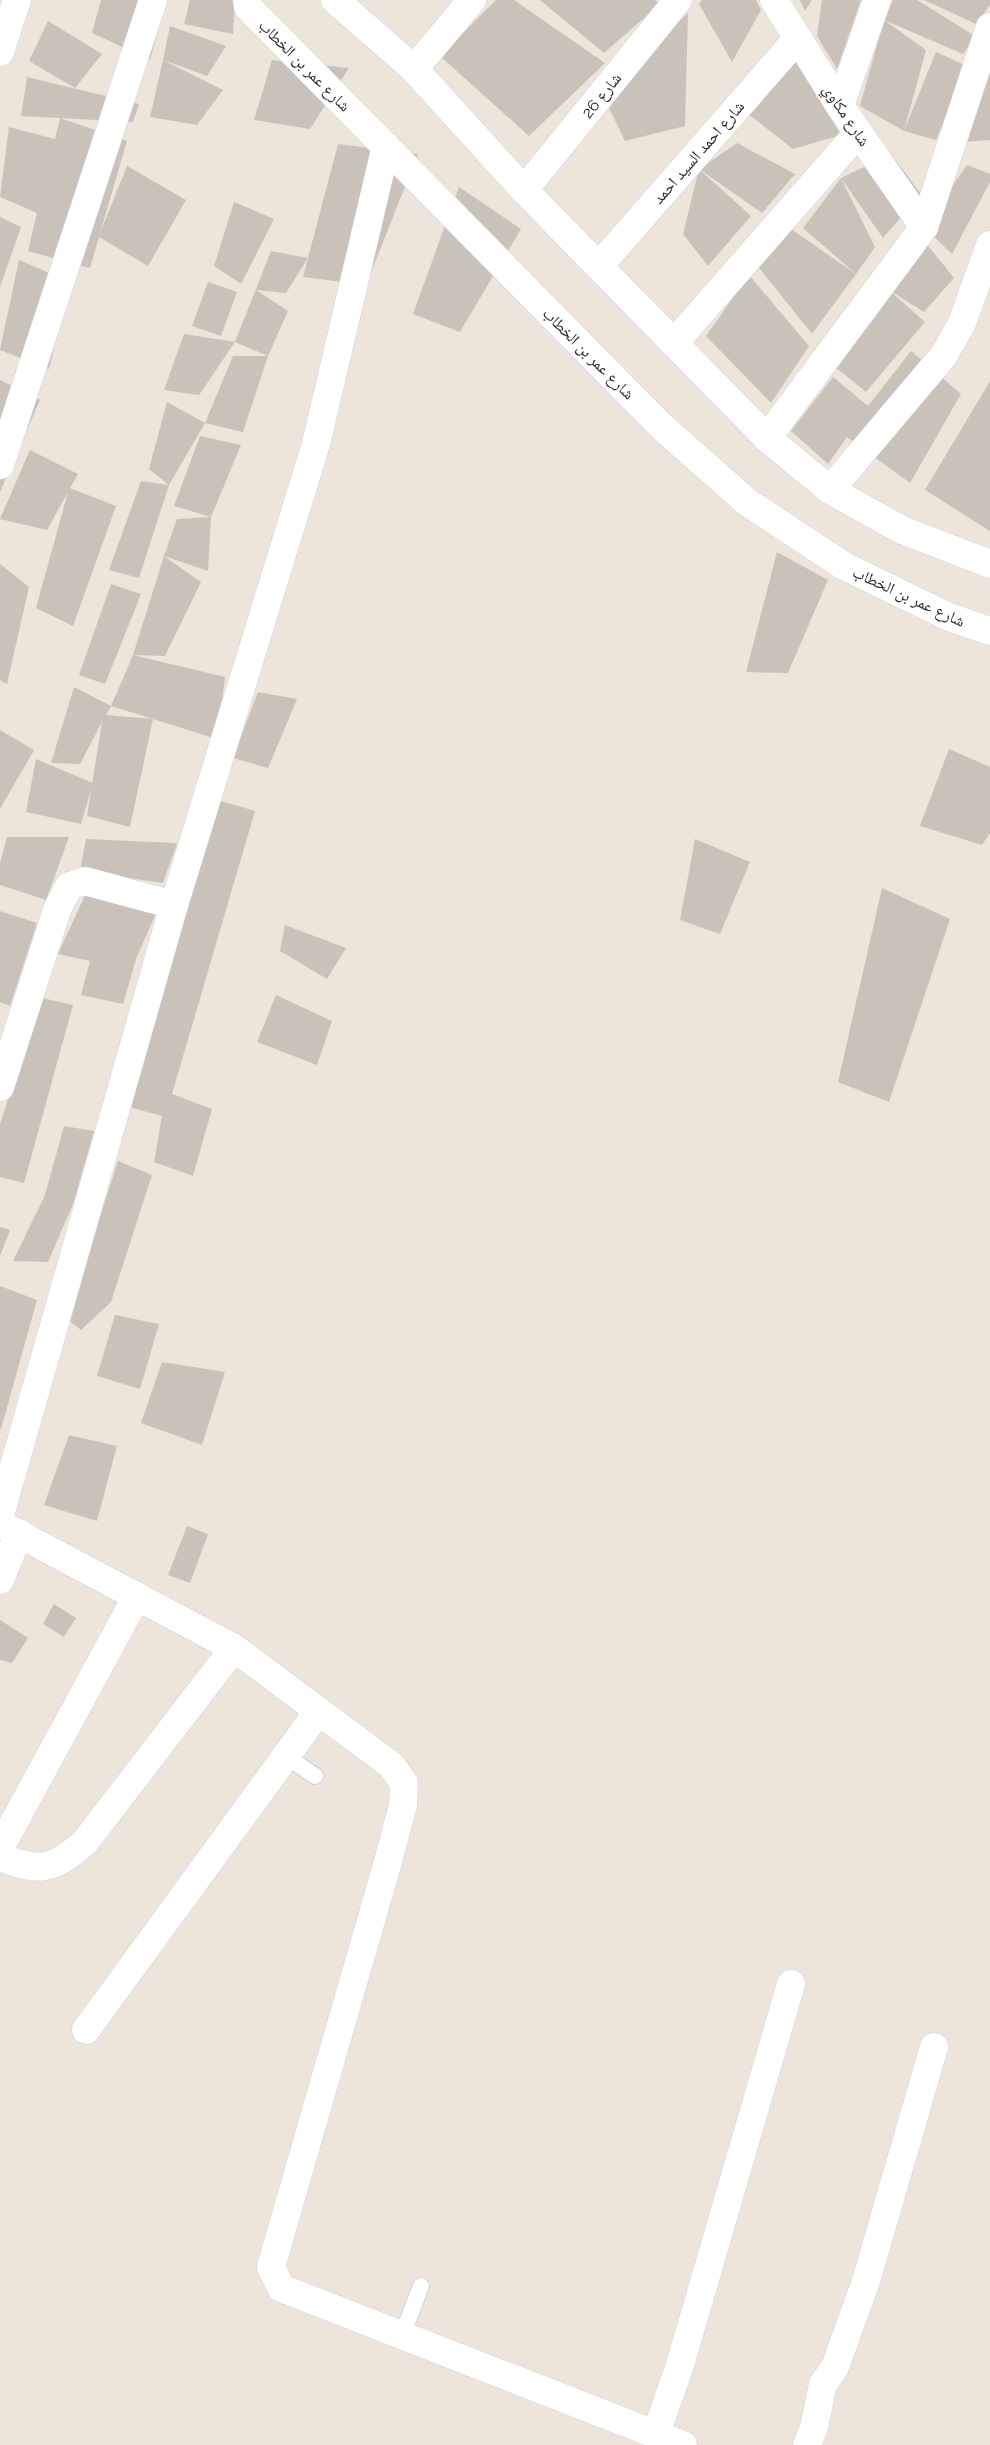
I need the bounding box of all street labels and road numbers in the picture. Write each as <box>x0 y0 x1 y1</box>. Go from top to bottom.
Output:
street label: شارع عمر بن الخطاب <box>254 16 354 116</box>
street label: شارع 26 <box>577 69 626 122</box>
street label: شارع مكاوي <box>816 81 874 152</box>
street label: شارع احمد السيد احمد <box>649 97 749 208</box>
street label: شارع عمر بن الخطاب <box>538 304 638 404</box>
street label: شارع عمر بن الخطاب <box>849 562 968 632</box>

